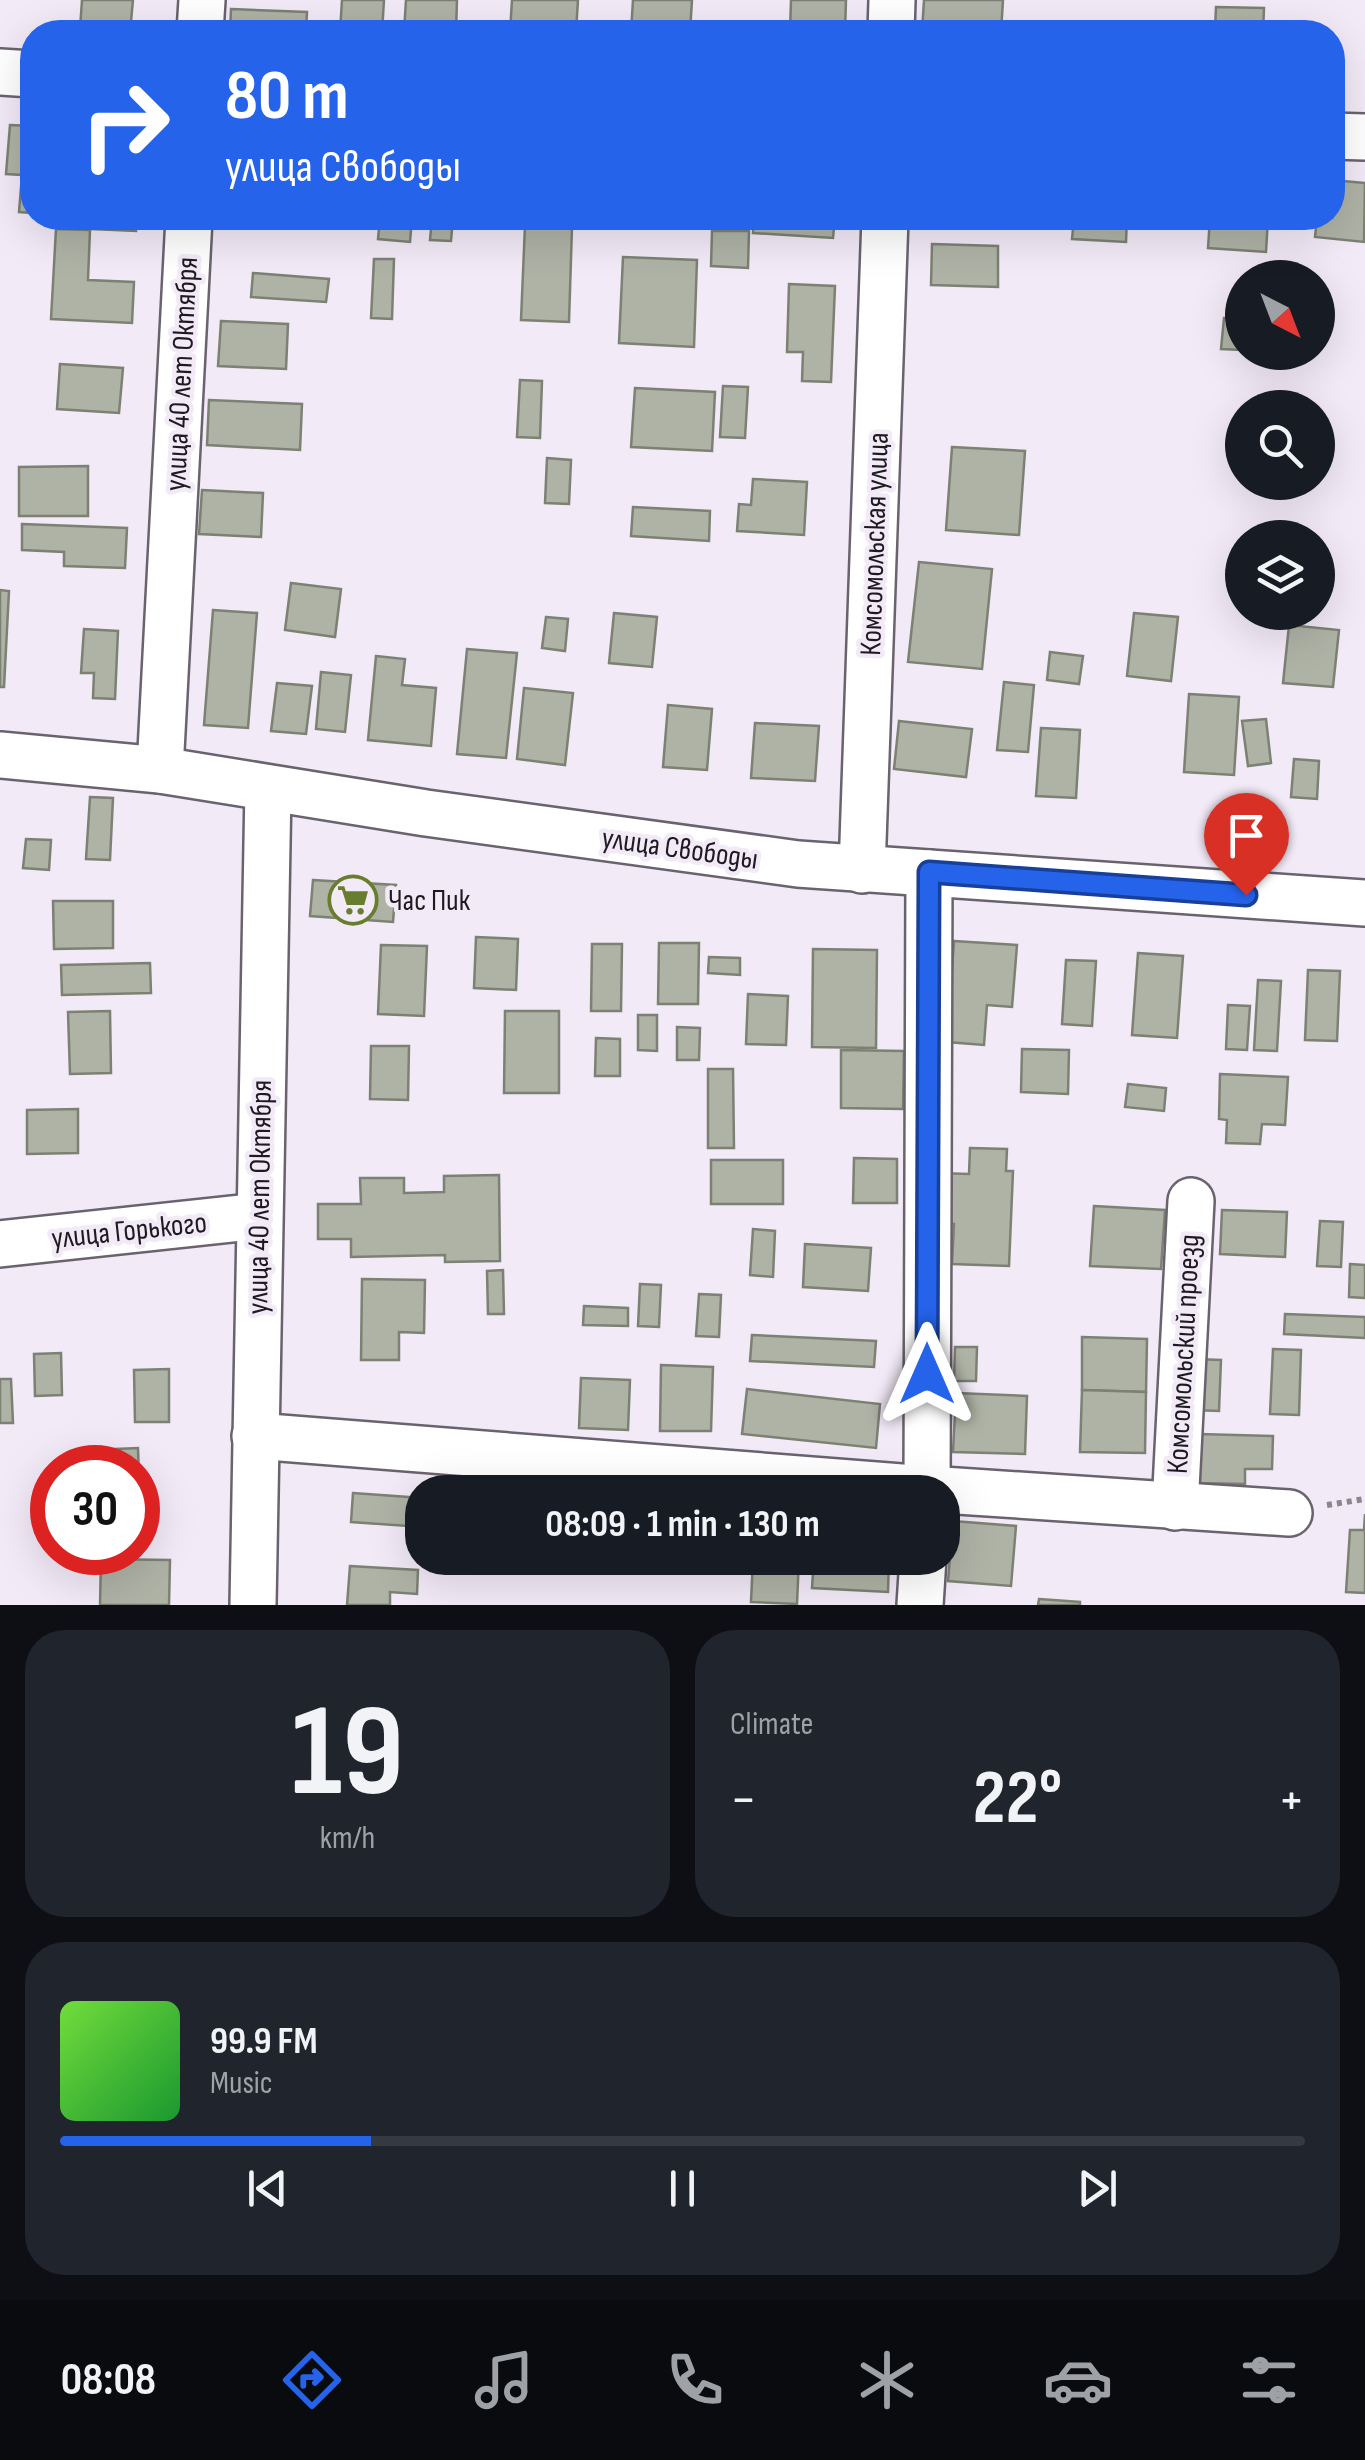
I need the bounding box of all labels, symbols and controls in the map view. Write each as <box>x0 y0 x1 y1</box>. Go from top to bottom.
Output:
text: 80 m <box>225 55 349 139</box>
icon: right <box>60 60 190 190</box>
text: улица Свободы <box>225 140 461 195</box>
street label: улица 40 лет Октября <box>158 256 206 492</box>
north arrow <box>1225 260 1335 370</box>
map controls <box>1225 260 1335 630</box>
button: search <box>1225 390 1335 500</box>
street label: Комсомольская улица <box>853 432 897 656</box>
button: layers <box>1225 520 1335 630</box>
pin <box>1204 793 1289 896</box>
icon: arrive <box>1219 808 1274 863</box>
street label: улица Свободы <box>600 820 760 878</box>
supermarket icon: Час Пик <box>327 874 379 926</box>
place label: Час Пик <box>388 883 471 919</box>
street label: улица 40 лет Октября <box>240 1079 280 1315</box>
street label: улица Горького <box>50 1205 209 1257</box>
street label: Комсомольский проезд <box>1160 1233 1208 1475</box>
position arrow <box>875 1322 979 1426</box>
speed limit sign: 30 <box>30 1445 160 1575</box>
text: 08:09 · 1 min · 130 m <box>545 1502 820 1547</box>
text: 19 <box>291 1676 404 1832</box>
text: Climate <box>730 1705 813 1744</box>
text: 22° <box>973 1754 1062 1845</box>
text: − <box>730 1767 757 1834</box>
text: + <box>1278 1767 1305 1834</box>
text: km/h <box>320 1819 375 1858</box>
text: 99.9 FM <box>210 2019 317 2064</box>
text: Music <box>210 2064 273 2103</box>
icon: previous <box>240 2161 295 2216</box>
icon: pause <box>655 2161 710 2216</box>
icon: next <box>1070 2161 1125 2216</box>
icon: directions <box>277 2345 347 2415</box>
icon: music <box>469 2345 539 2415</box>
icon: phone <box>660 2345 730 2415</box>
icon: climate <box>852 2345 922 2415</box>
icon: car <box>1043 2345 1113 2415</box>
icon: filters <box>1234 2345 1304 2415</box>
text: 08:08 <box>61 2353 156 2408</box>

